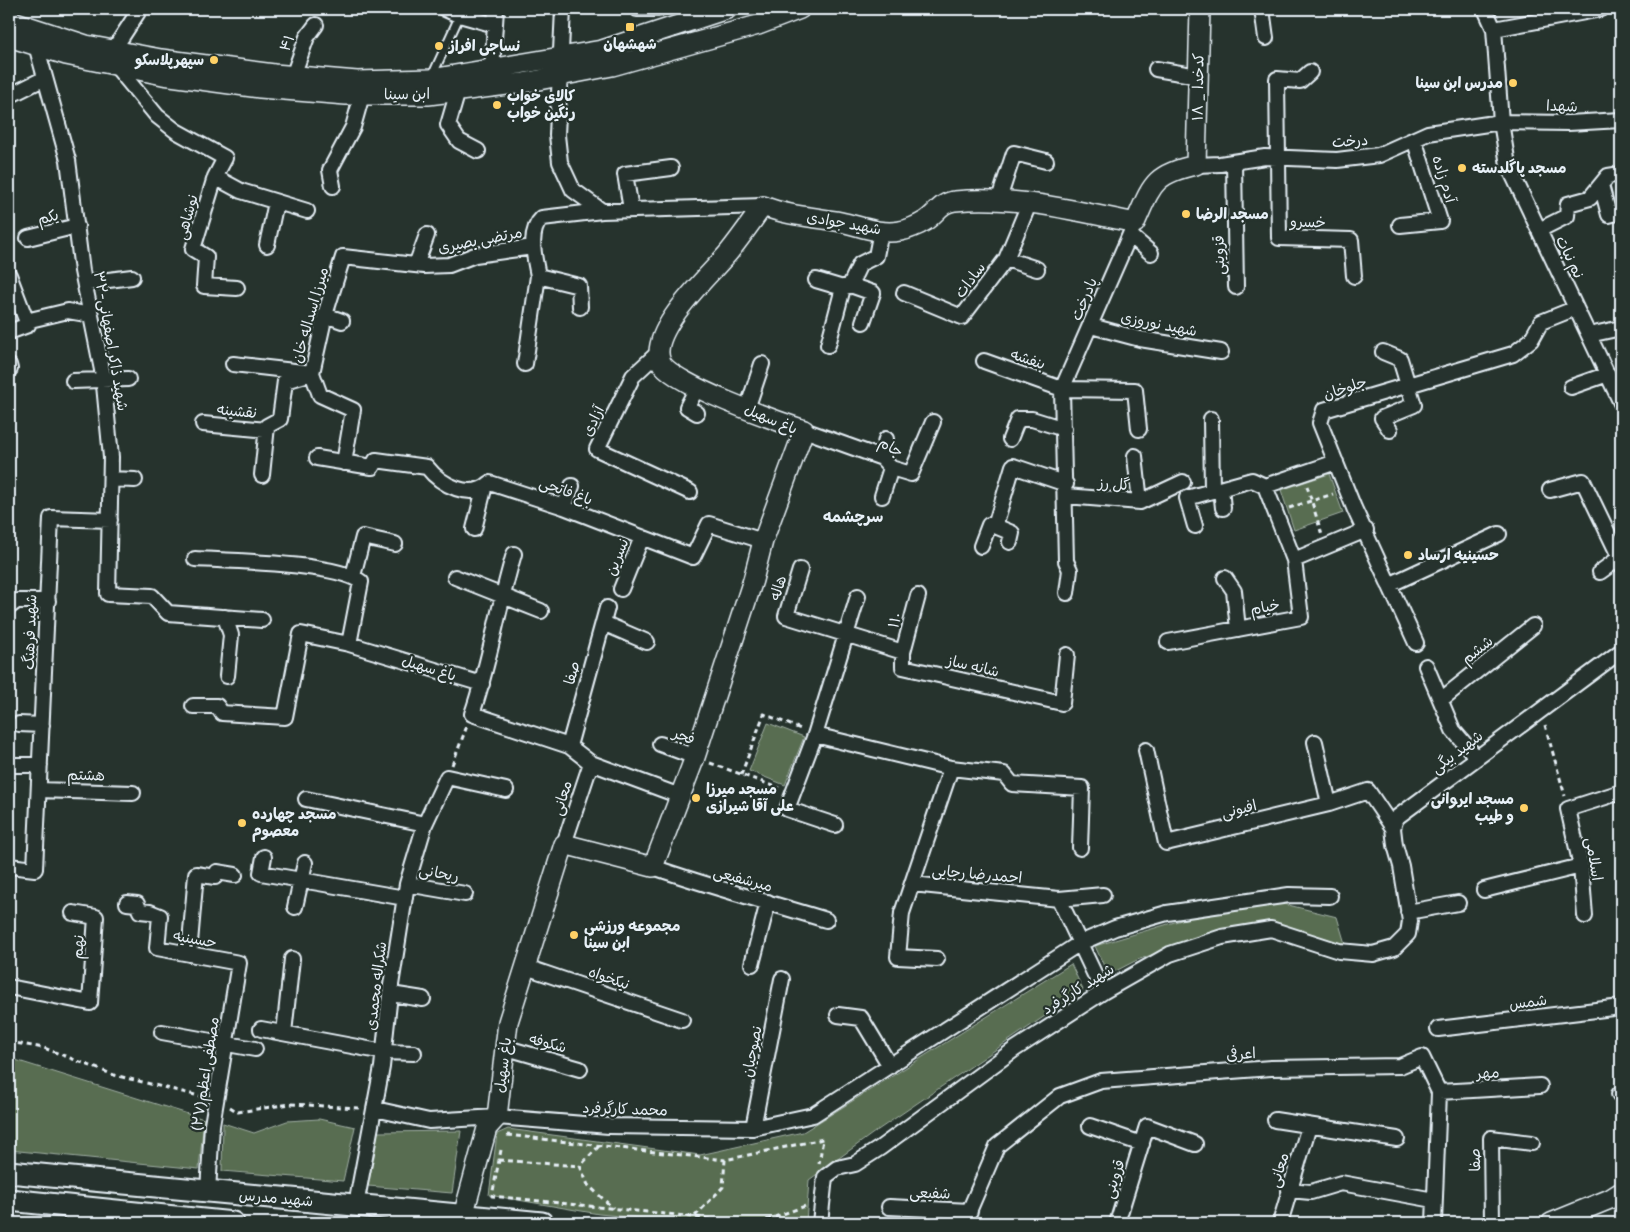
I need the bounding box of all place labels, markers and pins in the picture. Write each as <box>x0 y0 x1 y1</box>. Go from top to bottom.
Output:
marker: شهشهان <box>624 21 636 33</box>
place label: شهشهان <box>603 35 657 54</box>
place label: نساجی افراز <box>447 37 520 56</box>
marker: نساجی افراز <box>433 40 445 52</box>
place label: سپهرپلاسکو <box>134 51 204 70</box>
marker: سپهرپلاسکو <box>208 54 220 66</box>
place label: مدرس ابن سینا <box>1415 74 1503 93</box>
marker: مدرس ابن سینا <box>1507 77 1519 89</box>
place label: کالای خواب رنگین خواب <box>507 87 576 123</box>
marker: کالای خواب رنگین خواب <box>491 99 503 111</box>
place label: مسجد پاگلدسته <box>1472 158 1566 178</box>
marker: مسجد پاگلدسته <box>1456 162 1468 174</box>
place label: مسجد الرضا <box>1196 205 1269 224</box>
marker: مسجد الرضا <box>1180 208 1192 220</box>
place label: حسینیه ارساد <box>1418 546 1499 565</box>
marker: حسینیه ارساد <box>1402 549 1414 561</box>
place label: مسجد میرزا علی آقا شیرازی <box>706 780 794 816</box>
place label: مسجد ایروانی و طیب <box>1431 790 1514 826</box>
marker: مسجد میرزا علی آقا شیرازی <box>690 792 702 804</box>
marker: مسجد ایروانی و طیب <box>1518 802 1530 814</box>
place label: مسجد چهارده معصوم <box>252 805 337 842</box>
marker: مسجد چهارده معصوم <box>236 817 248 829</box>
place label: مجموعه ورزشی ابن سینا <box>584 917 680 953</box>
marker: مجموعه ورزشی ابن سینا <box>568 929 580 941</box>

